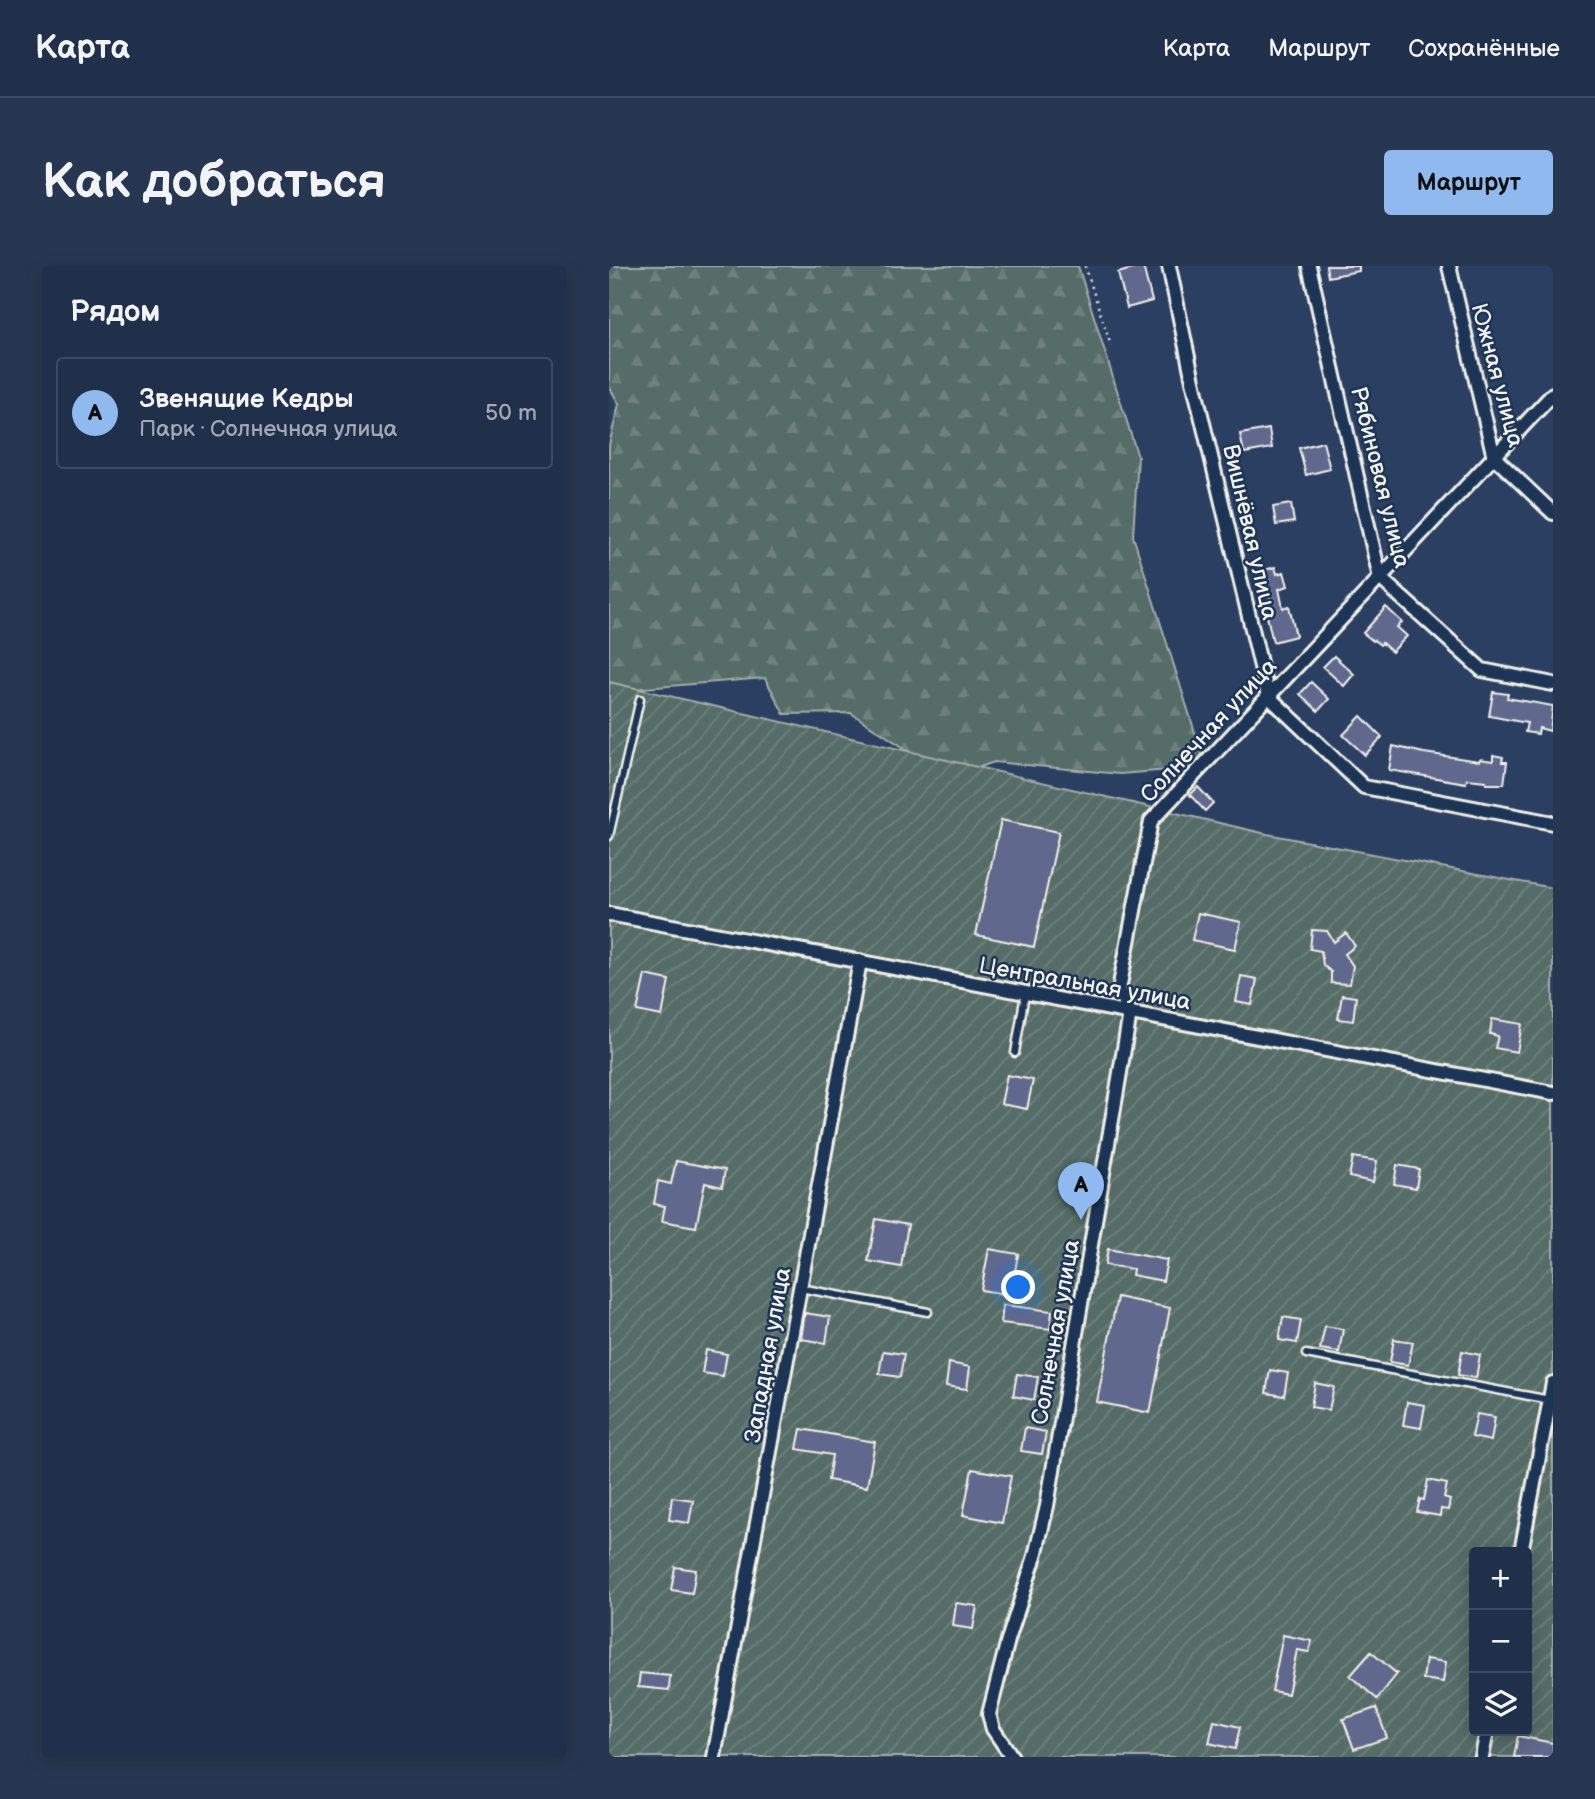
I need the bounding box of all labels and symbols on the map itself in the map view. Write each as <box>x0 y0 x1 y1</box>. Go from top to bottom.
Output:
street label: Южная улица <box>1464 300 1530 451</box>
street label: Рябиновая улица <box>1344 384 1416 571</box>
street label: Вишнёвая улица <box>1216 442 1284 623</box>
street label: Солнечная улица <box>1135 652 1283 809</box>
street label: Центральная улица <box>977 952 1193 1016</box>
pin: A <box>1058 1162 1104 1220</box>
street label: Солнечная улица <box>1026 1237 1086 1427</box>
street label: Западная улица <box>739 1265 797 1445</box>
your location <box>1001 1270 1035 1304</box>

